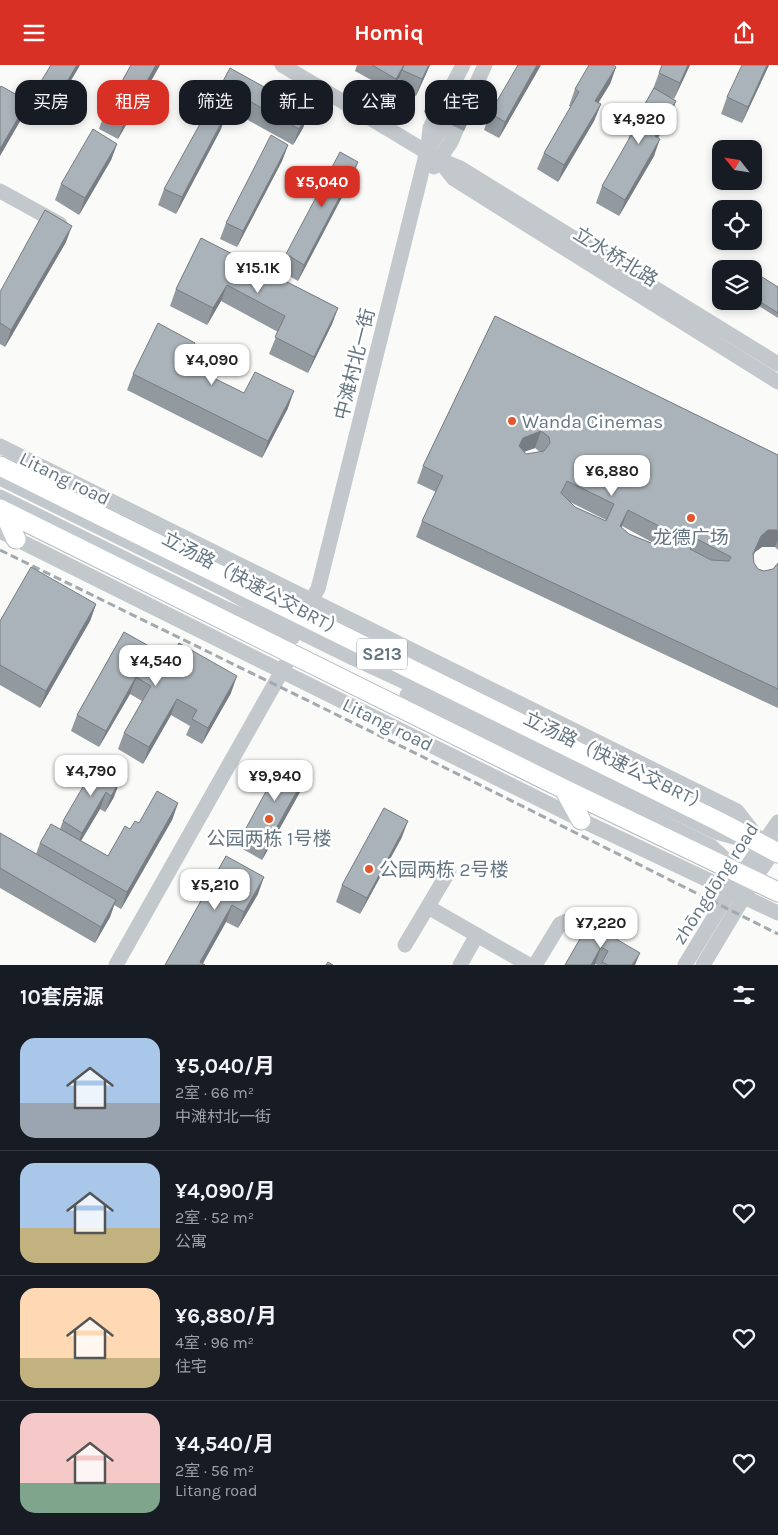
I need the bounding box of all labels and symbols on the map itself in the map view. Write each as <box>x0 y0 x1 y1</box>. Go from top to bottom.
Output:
pin: ¥4,920 <box>598 103 680 145</box>
north arrow <box>712 140 762 190</box>
pin: ¥5,040 <box>281 165 363 208</box>
street label: 立水桥北路 <box>569 222 662 291</box>
pin: ¥15.1K <box>217 251 299 294</box>
street label: 中滩村北一街 <box>331 306 379 422</box>
pin: ¥4,090 <box>171 343 253 386</box>
place label: Wanda Cinemas <box>522 411 663 433</box>
marker: Wanda Cinemas <box>506 415 518 427</box>
street label: Litang road <box>16 448 113 510</box>
pin: ¥6,880 <box>571 455 653 497</box>
marker: 龙德广场 <box>685 512 697 524</box>
street label: 立汤路（快速公交BRT） <box>158 527 349 642</box>
place label: 龙德广场 <box>653 527 729 549</box>
road number: S213 <box>357 639 407 669</box>
pin: ¥4,540 <box>115 645 197 687</box>
street label: Litang road <box>339 694 436 756</box>
street label: 立汤路（快速公交BRT） <box>520 707 713 816</box>
pin: ¥4,790 <box>50 755 132 797</box>
pin: ¥9,940 <box>234 759 316 802</box>
marker: 公园两栋 1号楼 <box>263 813 275 825</box>
street label: zhōngdōng road <box>668 819 763 948</box>
place label: 公园两栋 1号楼 <box>207 828 331 850</box>
place label: 公园两栋 2号楼 <box>379 859 509 881</box>
marker: 公园两栋 2号楼 <box>363 863 375 875</box>
pin: ¥5,210 <box>174 869 256 911</box>
pin: ¥7,220 <box>560 907 642 949</box>

